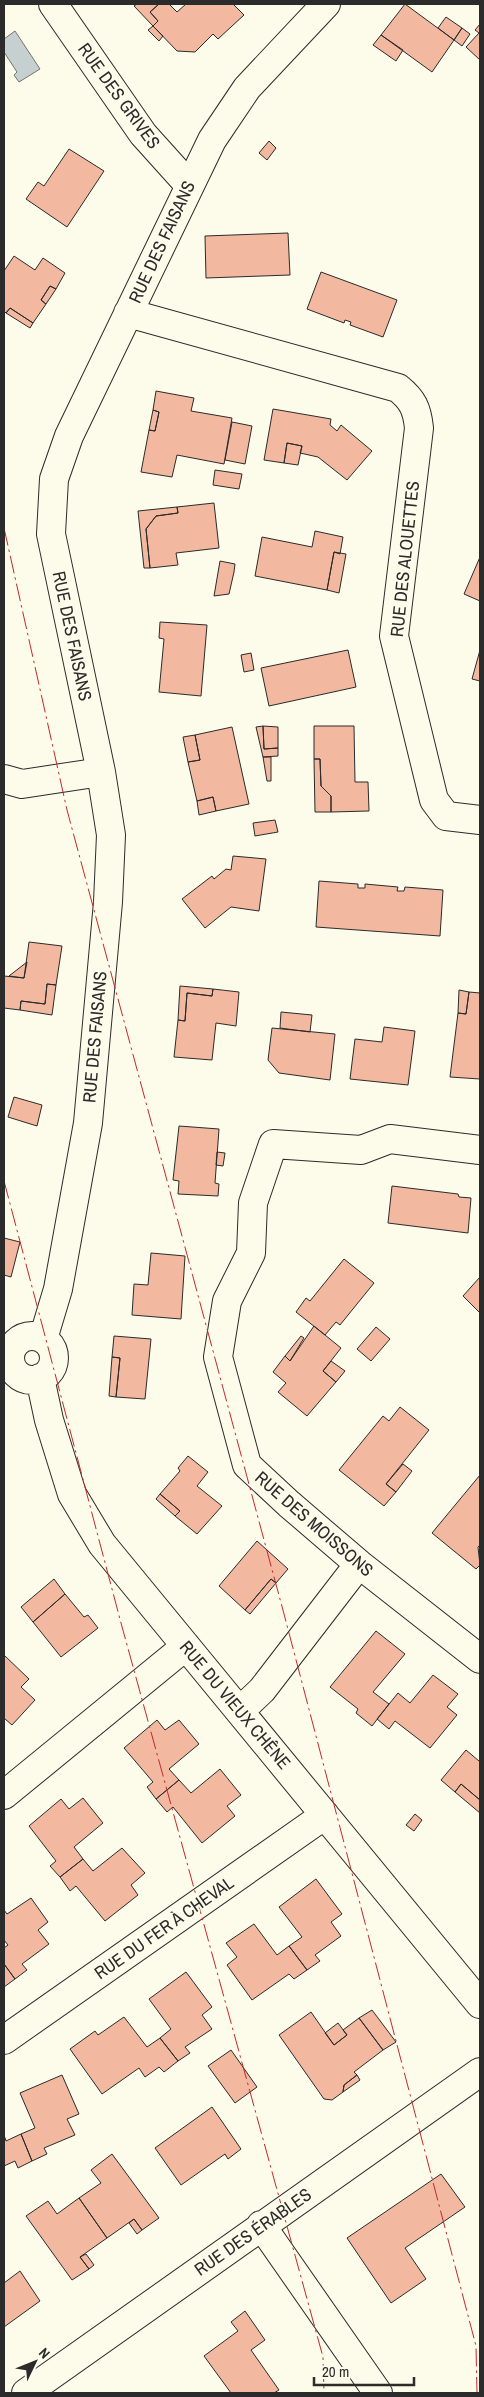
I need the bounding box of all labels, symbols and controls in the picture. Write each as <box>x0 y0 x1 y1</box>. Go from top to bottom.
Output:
street label: RUE DES GRIVES <box>72 38 166 154</box>
street label: RUE DES FAISANS <box>122 177 201 307</box>
street label: RUE DES ALOUETTES <box>384 480 425 638</box>
street label: RUE DES FAISANS <box>47 569 98 703</box>
street label: RUE DES FAISANS <box>76 970 113 1104</box>
street label: RUE DES MOISSONS <box>250 1465 379 1582</box>
street label: RUE DU VIEUX CHÊNE <box>174 1635 297 1774</box>
street label: RUE DU FER À CHEVAL <box>89 1870 238 1985</box>
street label: RUE DES ÉRABLES <box>189 2182 316 2281</box>
north arrow <box>10 2337 60 2387</box>
text: N <box>35 2344 54 2362</box>
scale bar <box>314 2354 414 2386</box>
text: 20 m <box>322 2361 349 2382</box>

